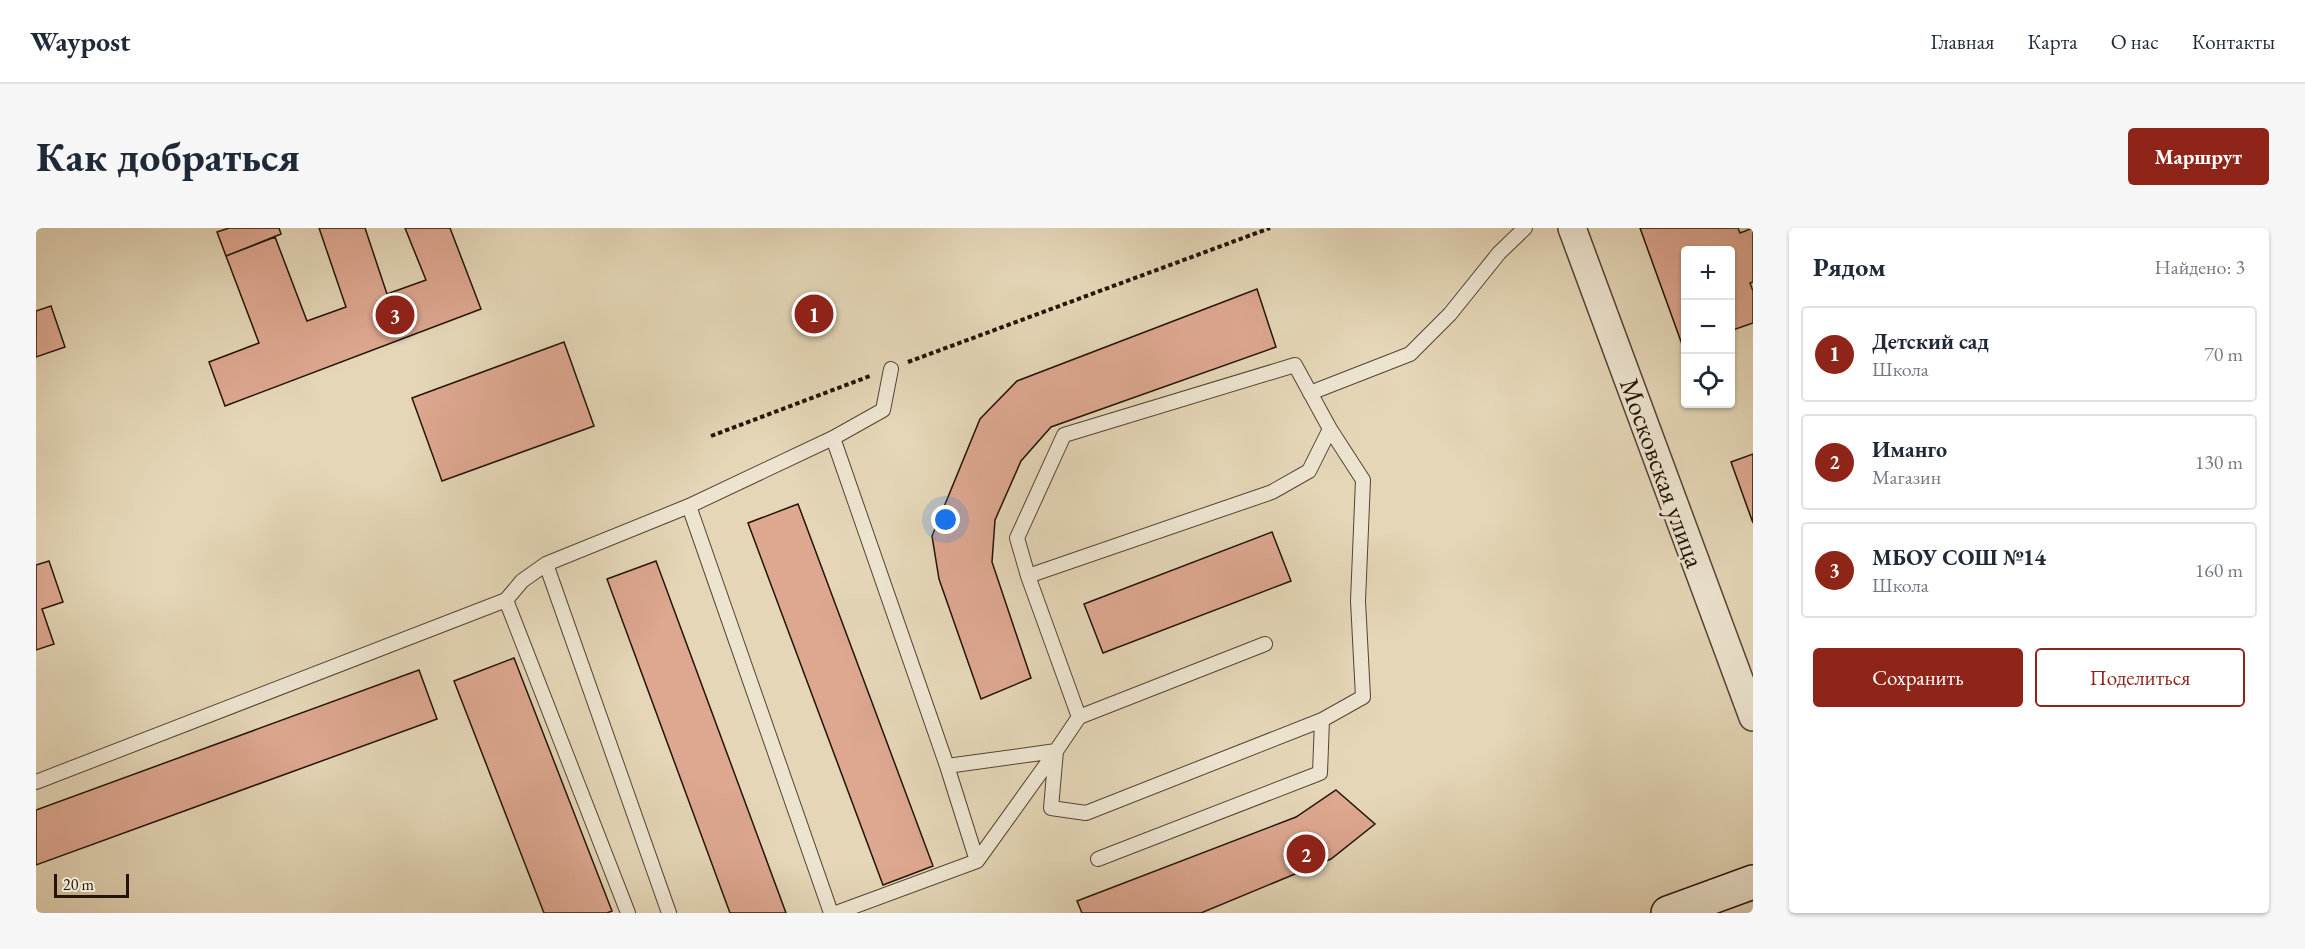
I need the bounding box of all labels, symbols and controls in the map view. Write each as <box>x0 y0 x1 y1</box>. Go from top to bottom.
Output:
text: Waypost <box>30 23 131 59</box>
text: Главная <box>1930 28 1994 55</box>
text: Карта <box>2027 28 2078 55</box>
text: О нас <box>2111 28 2159 55</box>
text: Контакты <box>2192 28 2275 55</box>
button: Маршрут <box>2128 128 2269 185</box>
text: Как добраться <box>36 129 300 184</box>
map controls <box>1681 246 1735 408</box>
button: + <box>1681 246 1735 300</box>
text: Рядом <box>1813 250 1886 284</box>
text: Найдено: 3 <box>2154 254 2245 280</box>
pin: 3 <box>376 292 414 338</box>
pin: 1 <box>794 292 834 337</box>
button: − <box>1681 300 1735 354</box>
text: Детский сад <box>1872 327 1989 356</box>
text: 1 <box>1829 341 1840 367</box>
text: 70 m <box>2204 341 2243 367</box>
button: locate <box>1681 354 1735 408</box>
text: Школа <box>1872 356 1929 382</box>
street label: Московская улица <box>1612 373 1713 573</box>
text: Иманго <box>1872 435 1947 464</box>
text: 2 <box>1829 449 1840 475</box>
text: 130 m <box>2195 449 2243 475</box>
text: Магазин <box>1872 464 1941 490</box>
your location <box>931 505 960 534</box>
text: МБОУ СОШ №14 <box>1872 543 2046 572</box>
text: 3 <box>1829 557 1840 583</box>
text: 160 m <box>2195 557 2243 583</box>
text: Школа <box>1872 572 1929 598</box>
button: Сохранить <box>1813 648 2023 707</box>
button: Поделиться <box>2035 648 2245 707</box>
pin: 2 <box>1286 832 1326 876</box>
scale bar <box>54 871 129 898</box>
text: 20 m <box>63 874 94 895</box>

